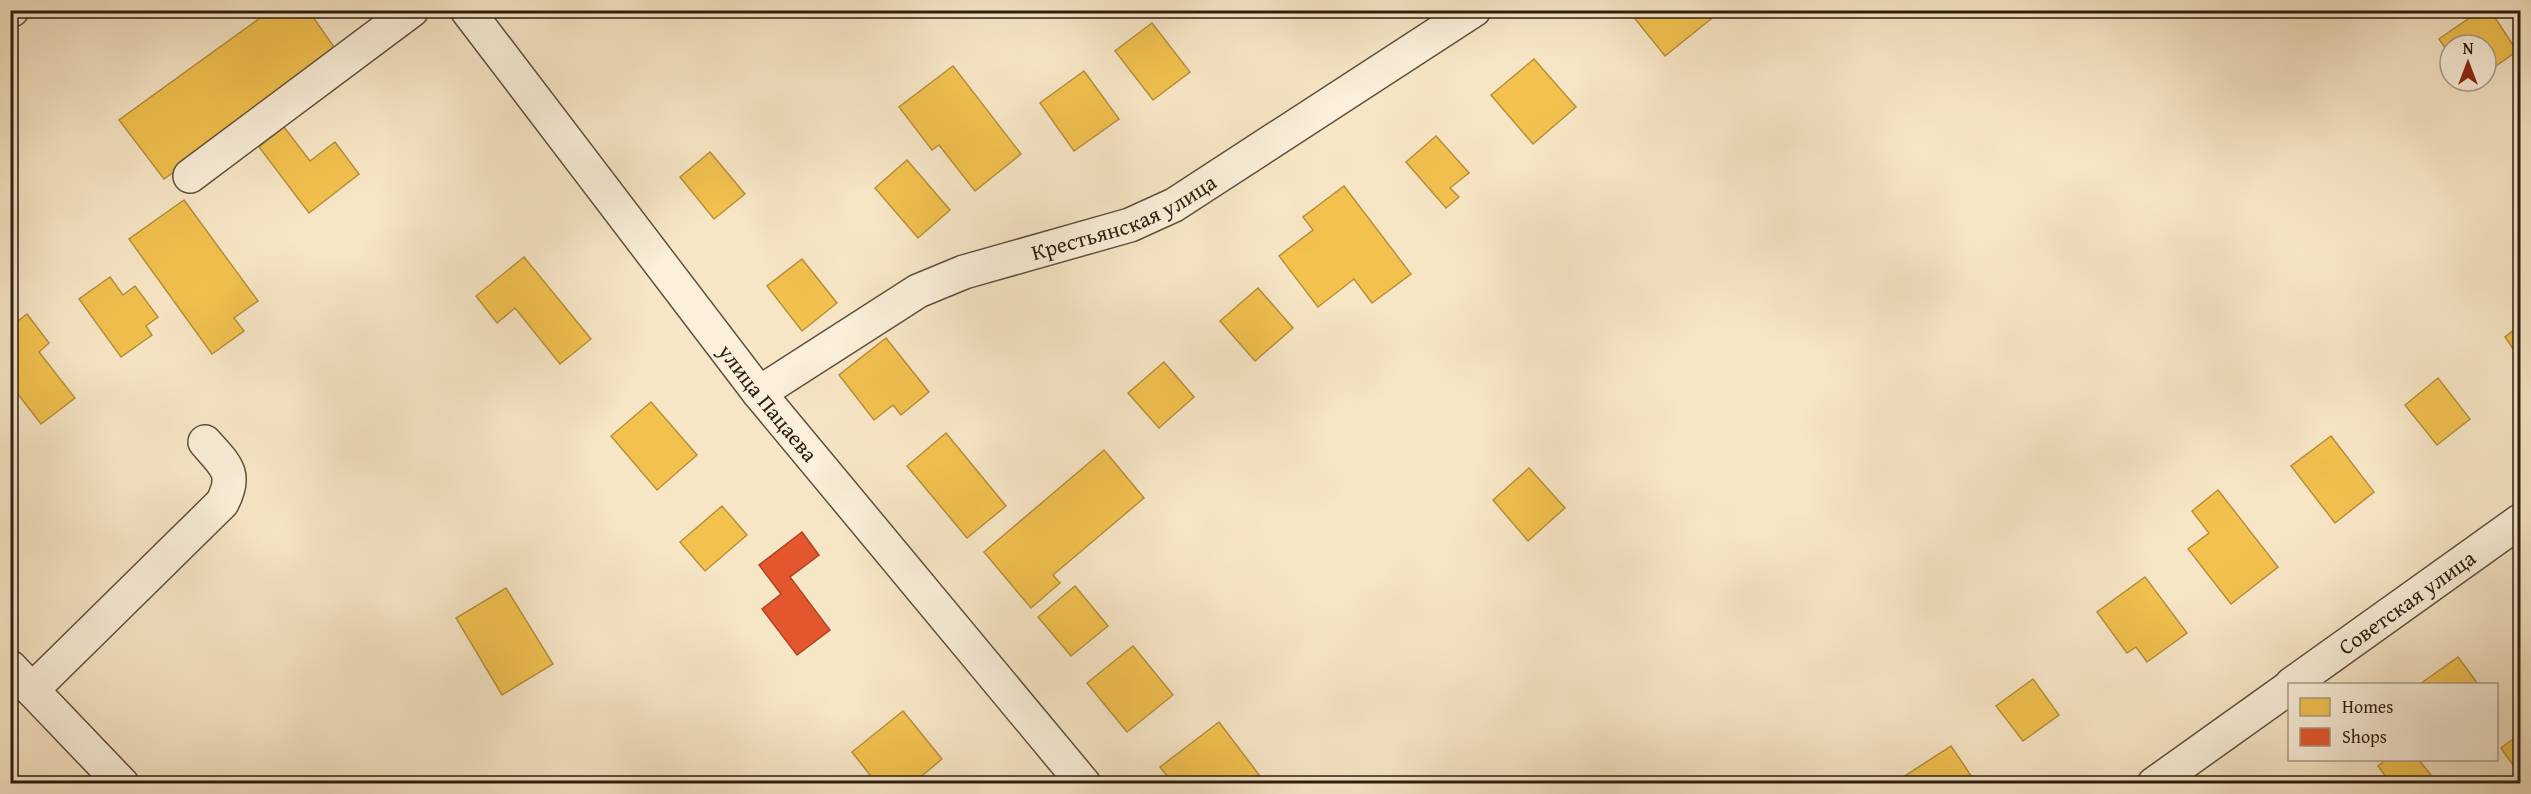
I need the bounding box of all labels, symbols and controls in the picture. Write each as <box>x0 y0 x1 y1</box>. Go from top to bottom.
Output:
north arrow <box>2438 33 2498 93</box>
text: N <box>2463 36 2474 60</box>
street label: Крестьянская улица <box>1028 166 1223 268</box>
street label: улица Пацаева <box>710 336 826 469</box>
street label: Советская улица <box>2331 542 2482 662</box>
legend <box>2288 683 2498 761</box>
text: Homes <box>2342 693 2393 720</box>
text: Shops <box>2342 723 2387 750</box>

